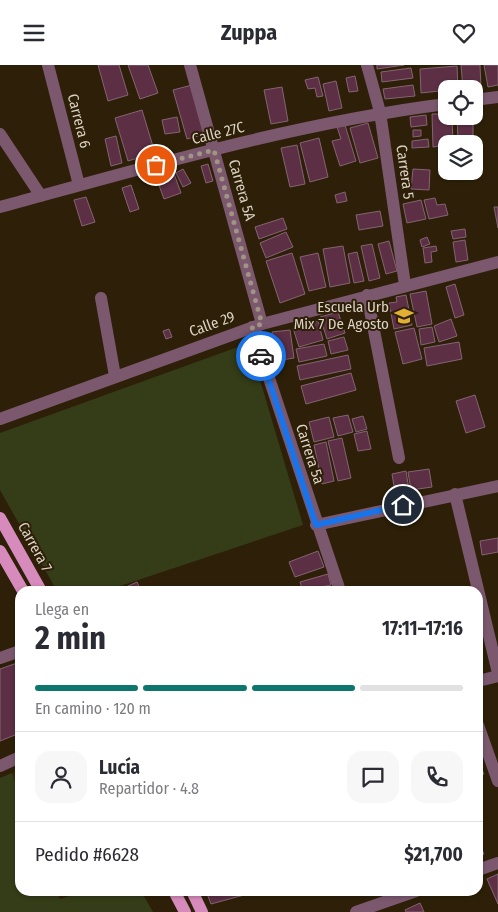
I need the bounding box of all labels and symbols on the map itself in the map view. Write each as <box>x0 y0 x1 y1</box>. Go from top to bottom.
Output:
street label: Carrera 6 <box>64 92 94 150</box>
street label: Calle 27C <box>190 118 246 148</box>
pin <box>135 144 177 186</box>
street label: Carrera 5 <box>392 144 418 201</box>
street label: Carrera 5A <box>225 157 259 223</box>
place label: Escuela Urb Mix 7 De Agosto <box>294 298 389 333</box>
school or university icon: Escuela Urb Mix 7 De Agosto <box>393 305 415 327</box>
street label: Calle 29 <box>187 307 237 341</box>
courier <box>236 331 286 381</box>
street label: Carrera 5a <box>292 422 328 486</box>
pin <box>382 484 424 526</box>
street label: Carrera 7 <box>14 519 56 575</box>

